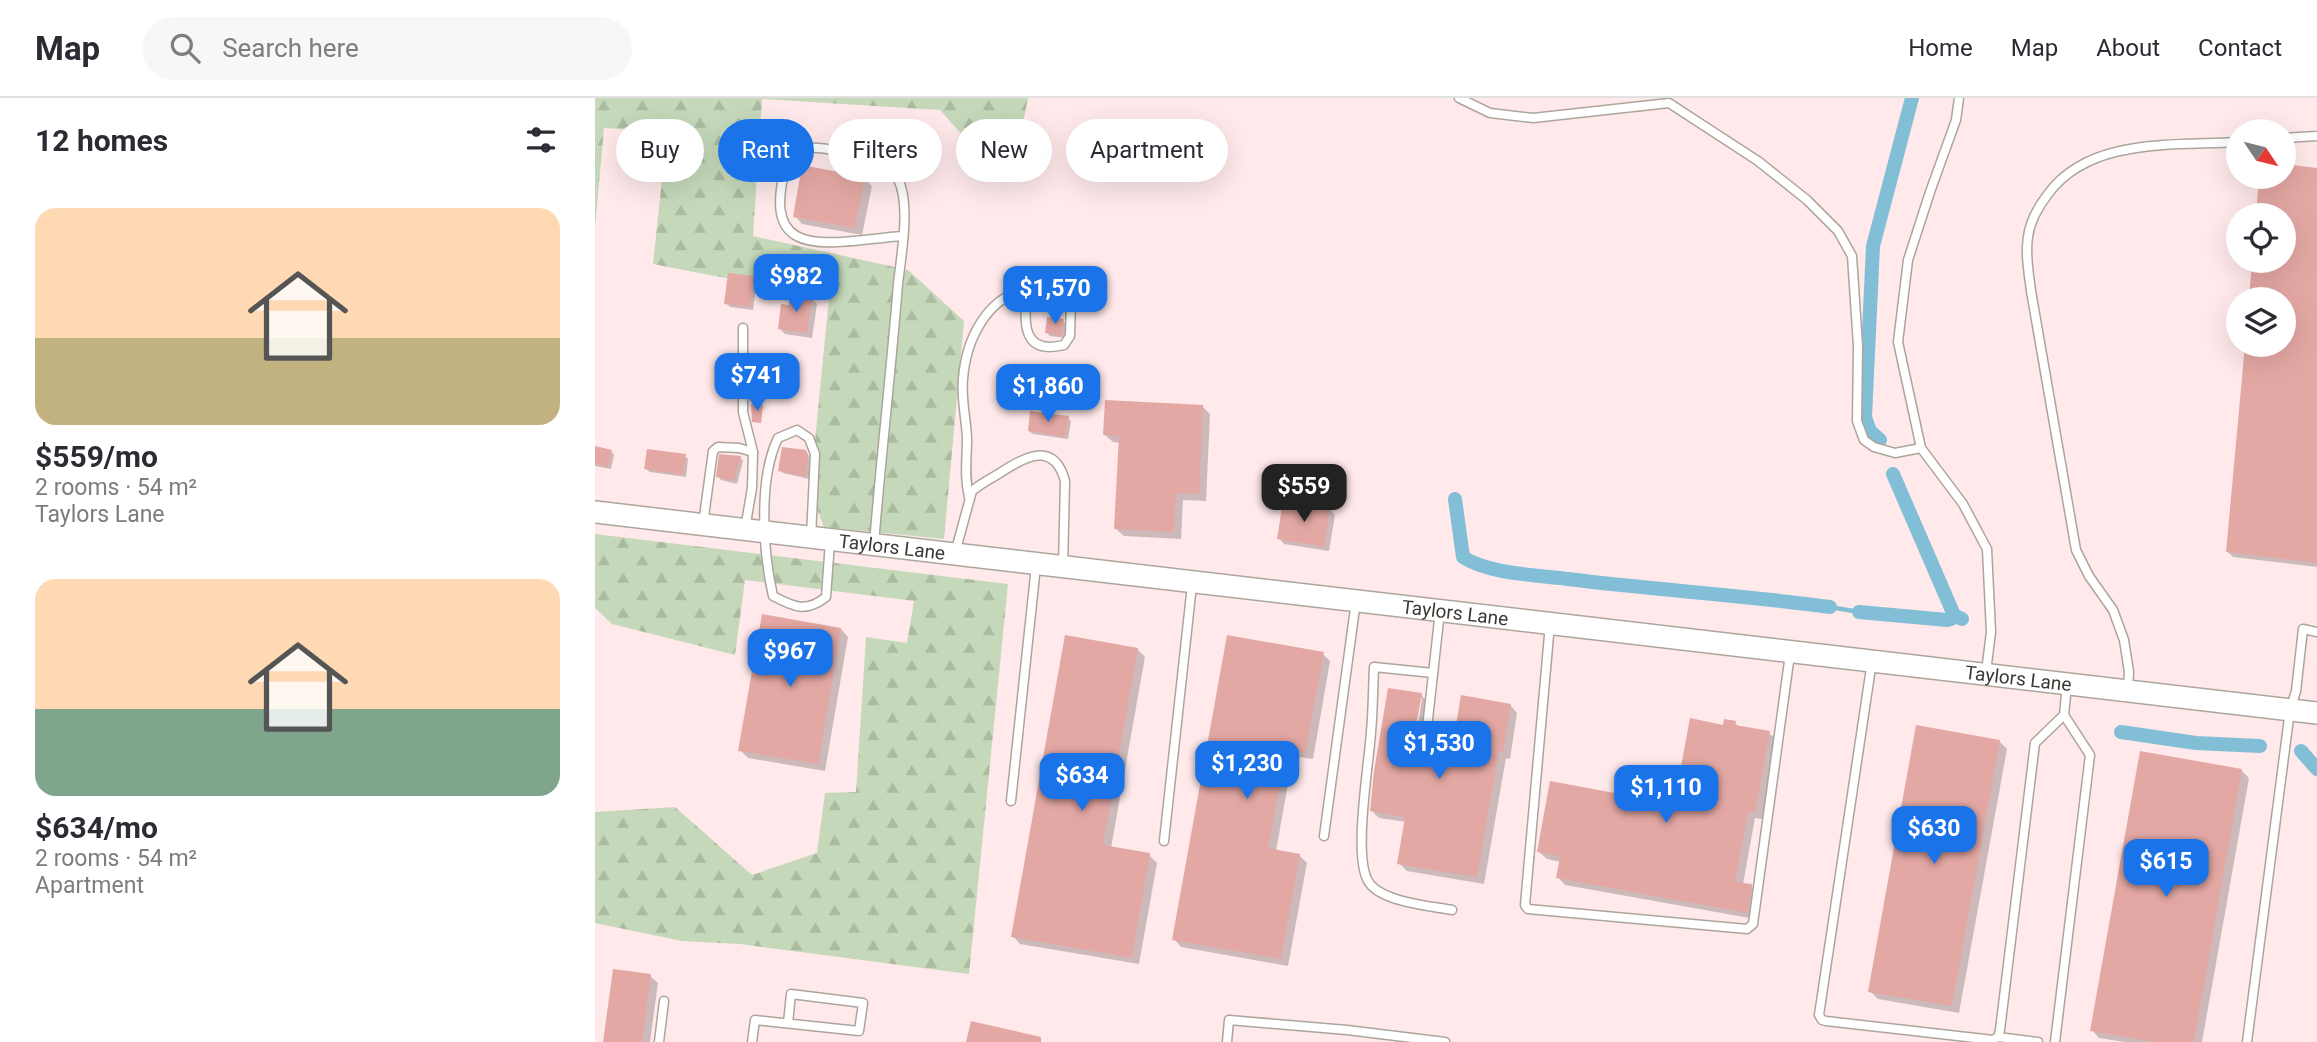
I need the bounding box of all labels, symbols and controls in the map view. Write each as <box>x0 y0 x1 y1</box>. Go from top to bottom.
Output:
search box <box>142 17 632 80</box>
text: Map <box>35 29 100 68</box>
icon: search <box>166 29 204 67</box>
text: Search here <box>222 33 359 63</box>
text: Home <box>1908 34 1973 62</box>
text: Map <box>2011 34 2058 62</box>
text: About <box>2096 34 2160 62</box>
text: Contact <box>2198 34 2282 62</box>
chip: Buy <box>616 119 704 182</box>
chip: Rent <box>718 119 814 182</box>
chip: Filters <box>828 119 942 182</box>
chip: New <box>956 119 1052 182</box>
chip: Apartment <box>1066 119 1228 182</box>
north arrow <box>2226 119 2296 189</box>
map controls <box>2226 119 2296 357</box>
icon: filters <box>522 121 560 159</box>
text: 12 homes <box>35 123 168 158</box>
button: locate <box>2226 203 2296 273</box>
icon: home <box>235 253 361 379</box>
pin: $982 <box>755 254 837 314</box>
text: $982 <box>770 263 822 290</box>
pin: $1,570 <box>998 266 1112 326</box>
text: $1,570 <box>1019 275 1091 302</box>
button: layers <box>2226 287 2296 357</box>
pin: $741 <box>716 354 798 413</box>
text: $741 <box>731 362 783 389</box>
pin: $1,860 <box>991 364 1105 424</box>
text: $1,860 <box>1012 373 1084 400</box>
text: $559/mo <box>35 439 158 474</box>
pin: $559 <box>1263 464 1345 524</box>
text: $559 <box>1278 473 1330 500</box>
text: 2 rooms · 54 m² <box>35 474 197 501</box>
text: Taylors Lane <box>35 501 165 528</box>
street label: Taylors Lane <box>837 530 946 565</box>
street label: Taylors Lane <box>1401 595 1510 631</box>
icon: home <box>235 624 361 750</box>
pin: $967 <box>749 630 831 689</box>
text: $967 <box>764 638 816 665</box>
street label: Taylors Lane <box>1964 661 2073 696</box>
pin: $1,530 <box>1382 722 1496 781</box>
text: $1,530 <box>1403 730 1475 757</box>
pin: $1,230 <box>1190 742 1304 801</box>
text: $1,230 <box>1211 750 1283 777</box>
pin: $634 <box>1041 754 1123 813</box>
text: $634 <box>1056 762 1108 789</box>
pin: $1,110 <box>1609 766 1723 825</box>
text: $1,110 <box>1630 774 1702 801</box>
pin: $630 <box>1893 806 1975 866</box>
text: $634/mo <box>35 810 158 845</box>
text: $630 <box>1908 815 1960 842</box>
pin: $615 <box>2125 840 2207 899</box>
text: 2 rooms · 54 m² <box>35 845 197 872</box>
text: $615 <box>2140 848 2192 875</box>
text: Apartment <box>35 872 144 899</box>

